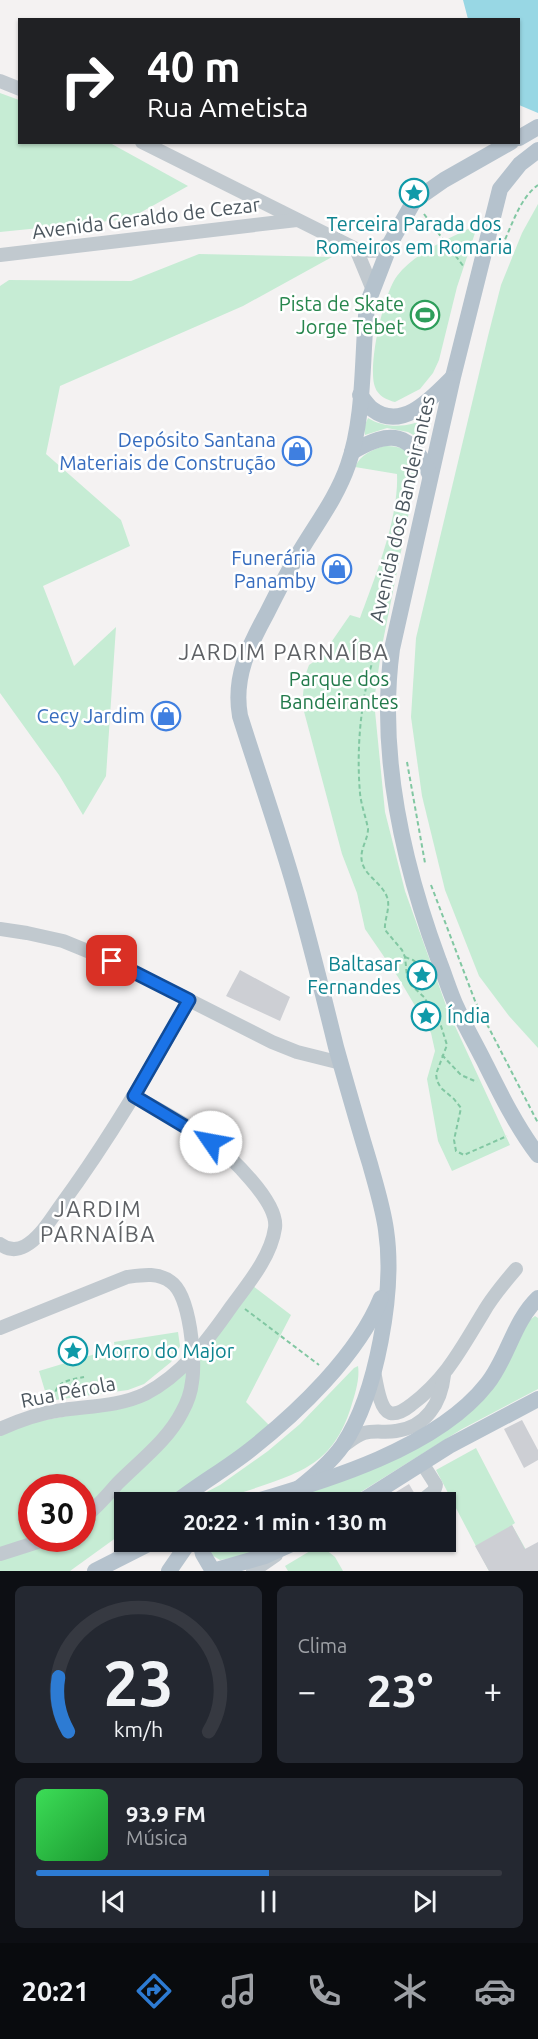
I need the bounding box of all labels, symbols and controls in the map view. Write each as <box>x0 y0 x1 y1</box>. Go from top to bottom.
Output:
icon: right <box>48 42 126 120</box>
text: 40 m <box>147 43 241 90</box>
text: Rua Ametista <box>147 92 308 122</box>
place icon: Terceira Parada dos Romeiros em Romaria <box>398 177 430 209</box>
street label: Avenida Geraldo de Cezar <box>31 192 262 243</box>
place label: Terceira Parada dos Romeiros em Romaria <box>315 212 513 258</box>
place label: Pista de Skate Jorge Tebet <box>279 292 404 338</box>
sports icon: Pista de Skate Jorge Tebet <box>409 299 441 331</box>
street label: Avenida dos Bandeirantes <box>364 393 439 624</box>
place label: Depósito Santana Materiais de Construção <box>59 428 276 474</box>
shop icon: Depósito Santana Materiais de Construção <box>281 435 313 467</box>
place label: Funerária Panamby <box>231 546 316 592</box>
shop icon: Funerária Panamby <box>321 553 353 585</box>
district label: JARDIM PARNAÍBA <box>179 638 389 664</box>
park label: Parque dos Bandeirantes <box>280 667 398 713</box>
shop icon: Cecy Jardim <box>150 700 182 732</box>
place label: Cecy Jardim <box>36 704 145 727</box>
pin <box>86 935 137 986</box>
icon: arrive <box>95 944 128 977</box>
place label: Baltasar Fernandes <box>307 952 401 998</box>
place icon: Baltasar Fernandes <box>406 959 438 991</box>
place icon: Índia <box>410 1000 442 1032</box>
place label: Índia <box>447 1004 490 1027</box>
position arrow <box>179 1110 243 1174</box>
district label: JARDIM PARNAÍBA <box>40 1196 156 1246</box>
place icon: Morro do Major <box>57 1335 89 1367</box>
place label: Morro do Major <box>94 1339 235 1362</box>
street label: Rua Pérola <box>19 1371 117 1412</box>
speed limit sign: 30 <box>18 1474 96 1552</box>
text: 20:22 · 1 min · 130 m <box>183 1509 387 1534</box>
text: Clima <box>298 1634 347 1657</box>
text: 23 <box>103 1648 173 1718</box>
text: 23° <box>366 1665 433 1716</box>
text: − <box>298 1672 316 1709</box>
text: + <box>483 1672 502 1709</box>
text: km/h <box>113 1717 163 1741</box>
text: 93.9 FM <box>126 1801 206 1826</box>
text: Música <box>126 1826 188 1849</box>
icon: previous <box>97 1885 130 1918</box>
icon: pause <box>252 1885 285 1918</box>
icon: next <box>408 1885 441 1918</box>
icon: directions <box>133 1970 175 2012</box>
icon: music <box>218 1970 260 2012</box>
icon: phone <box>303 1970 345 2012</box>
icon: climate <box>389 1970 431 2012</box>
icon: car <box>474 1970 516 2012</box>
text: 20:21 <box>22 1976 89 2006</box>

